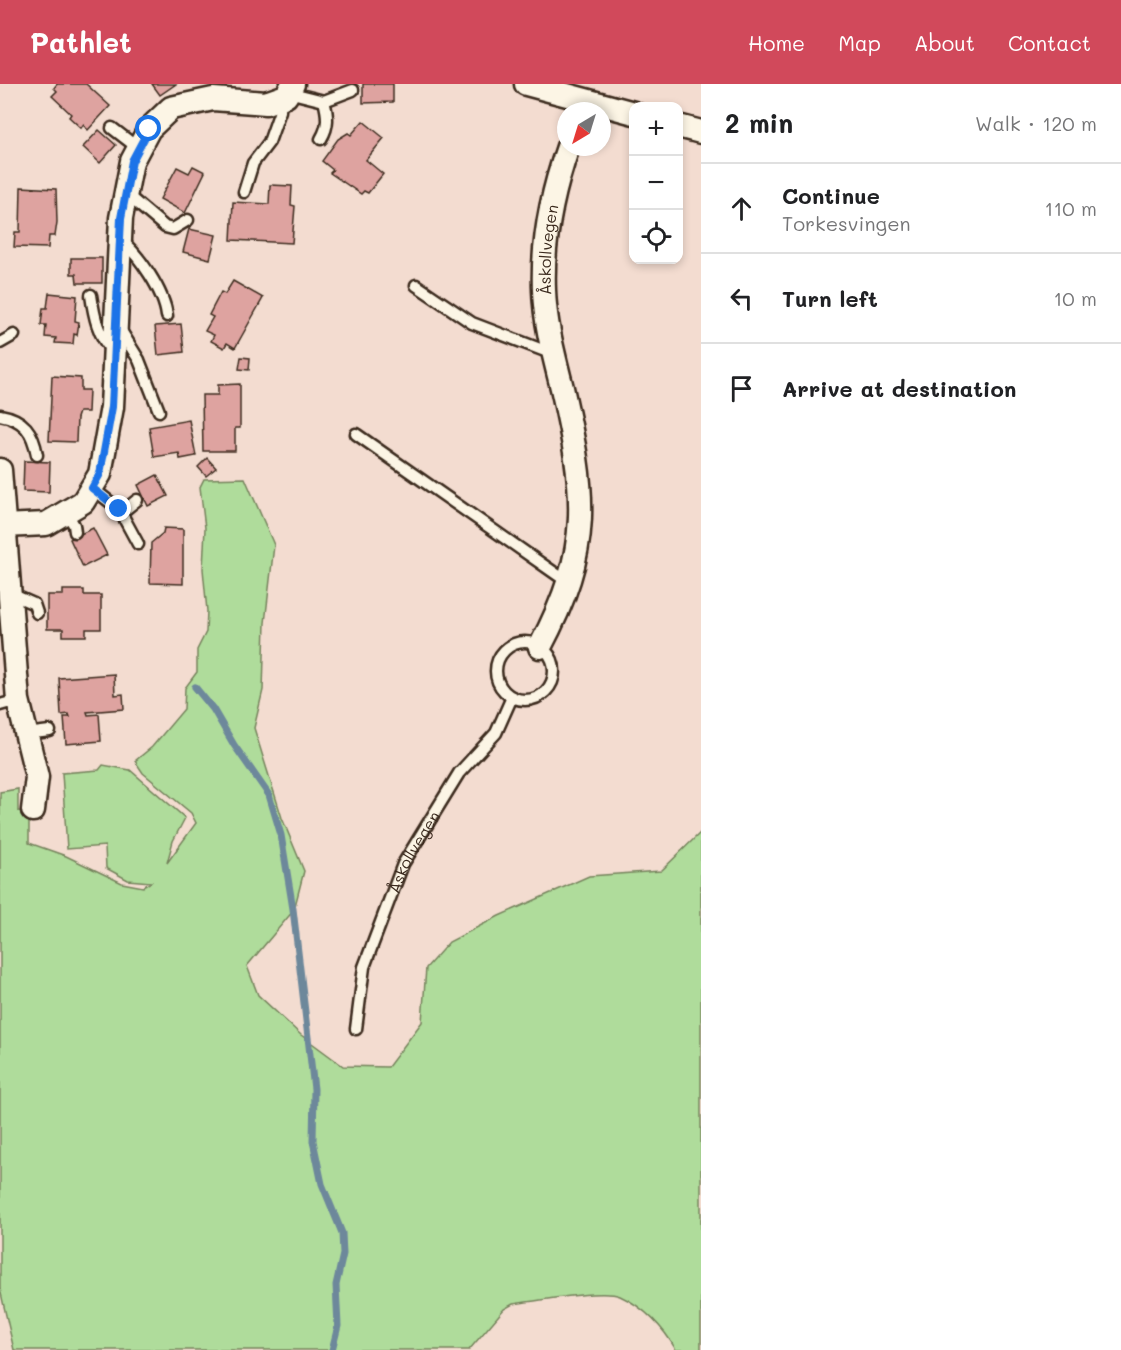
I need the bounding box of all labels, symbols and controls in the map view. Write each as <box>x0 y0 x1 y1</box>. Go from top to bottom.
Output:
text: Pathlet <box>30 24 132 60</box>
text: Home <box>748 29 805 56</box>
text: Map <box>838 29 881 56</box>
text: About <box>914 29 975 56</box>
text: Contact <box>1008 29 1091 56</box>
north arrow <box>557 102 611 156</box>
map controls <box>629 102 683 264</box>
button: + <box>629 102 683 156</box>
text: 2 min <box>725 106 793 140</box>
text: Walk · 120 m <box>975 110 1097 136</box>
route start <box>135 115 161 141</box>
button: − <box>629 156 683 210</box>
text: Continue <box>782 181 880 210</box>
icon: ahead <box>725 192 758 225</box>
text: 110 m <box>1044 195 1097 221</box>
street label: Åskollvegen <box>533 202 562 296</box>
button: locate <box>629 210 683 264</box>
text: Torkesvingen <box>782 210 911 236</box>
icon: left <box>725 282 758 315</box>
text: Turn left <box>782 284 878 313</box>
text: 10 m <box>1053 285 1097 311</box>
icon: arrive <box>725 372 758 405</box>
text: Arrive at destination <box>782 374 1017 403</box>
route end <box>105 495 131 521</box>
street label: Åskollvegen <box>382 807 444 896</box>

